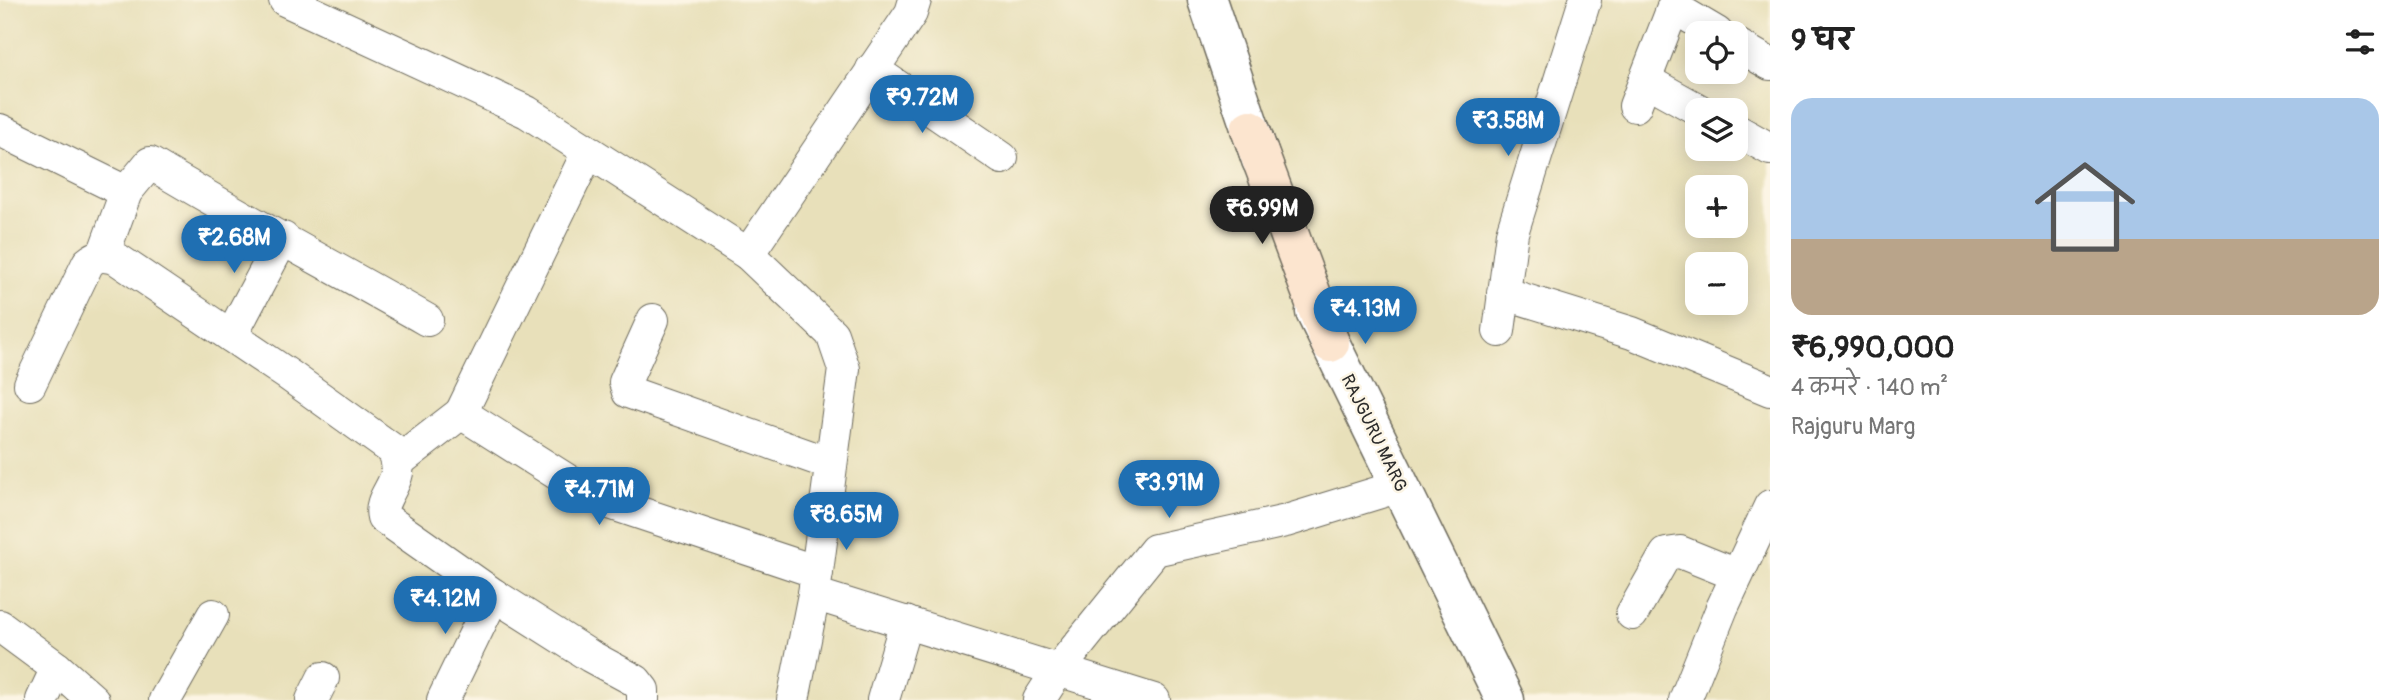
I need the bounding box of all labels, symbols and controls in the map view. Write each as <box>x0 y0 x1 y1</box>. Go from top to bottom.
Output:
map controls <box>1685 21 1748 315</box>
button: locate <box>1685 21 1748 84</box>
text: 9 घर <box>1791 22 1853 59</box>
icon: filters <box>2341 23 2379 61</box>
pin: ₹9.72M <box>865 76 979 135</box>
text: ₹9.72M <box>886 83 958 112</box>
button: layers <box>1685 98 1748 161</box>
pin: ₹3.58M <box>1451 99 1565 158</box>
text: ₹3.58M <box>1472 106 1544 135</box>
icon: home <box>2022 144 2148 270</box>
button: + <box>1685 175 1748 238</box>
pin: ₹6.99M <box>1205 187 1319 246</box>
text: ₹6.99M <box>1226 194 1298 223</box>
pin: ₹2.68M <box>177 216 291 275</box>
text: ₹2.68M <box>197 223 271 252</box>
button: − <box>1685 252 1748 315</box>
pin: ₹4.13M <box>1308 286 1422 346</box>
text: ₹4.13M <box>1330 294 1400 323</box>
text: ₹6,990,000 <box>1791 329 1955 366</box>
street label: RAJGURU MARG <box>1336 371 1412 496</box>
text: 4 कमरे · 140 m² <box>1791 373 1948 402</box>
text: Rajguru Marg <box>1791 412 1915 441</box>
pin: ₹3.91M <box>1112 461 1226 520</box>
pin: ₹4.71M <box>542 468 656 527</box>
text: ₹3.91M <box>1134 468 1204 497</box>
text: ₹4.71M <box>564 475 634 504</box>
pin: ₹8.65M <box>789 492 903 552</box>
text: ₹8.65M <box>810 500 882 529</box>
pin: ₹4.12M <box>388 576 502 636</box>
text: ₹4.12M <box>410 584 480 613</box>

